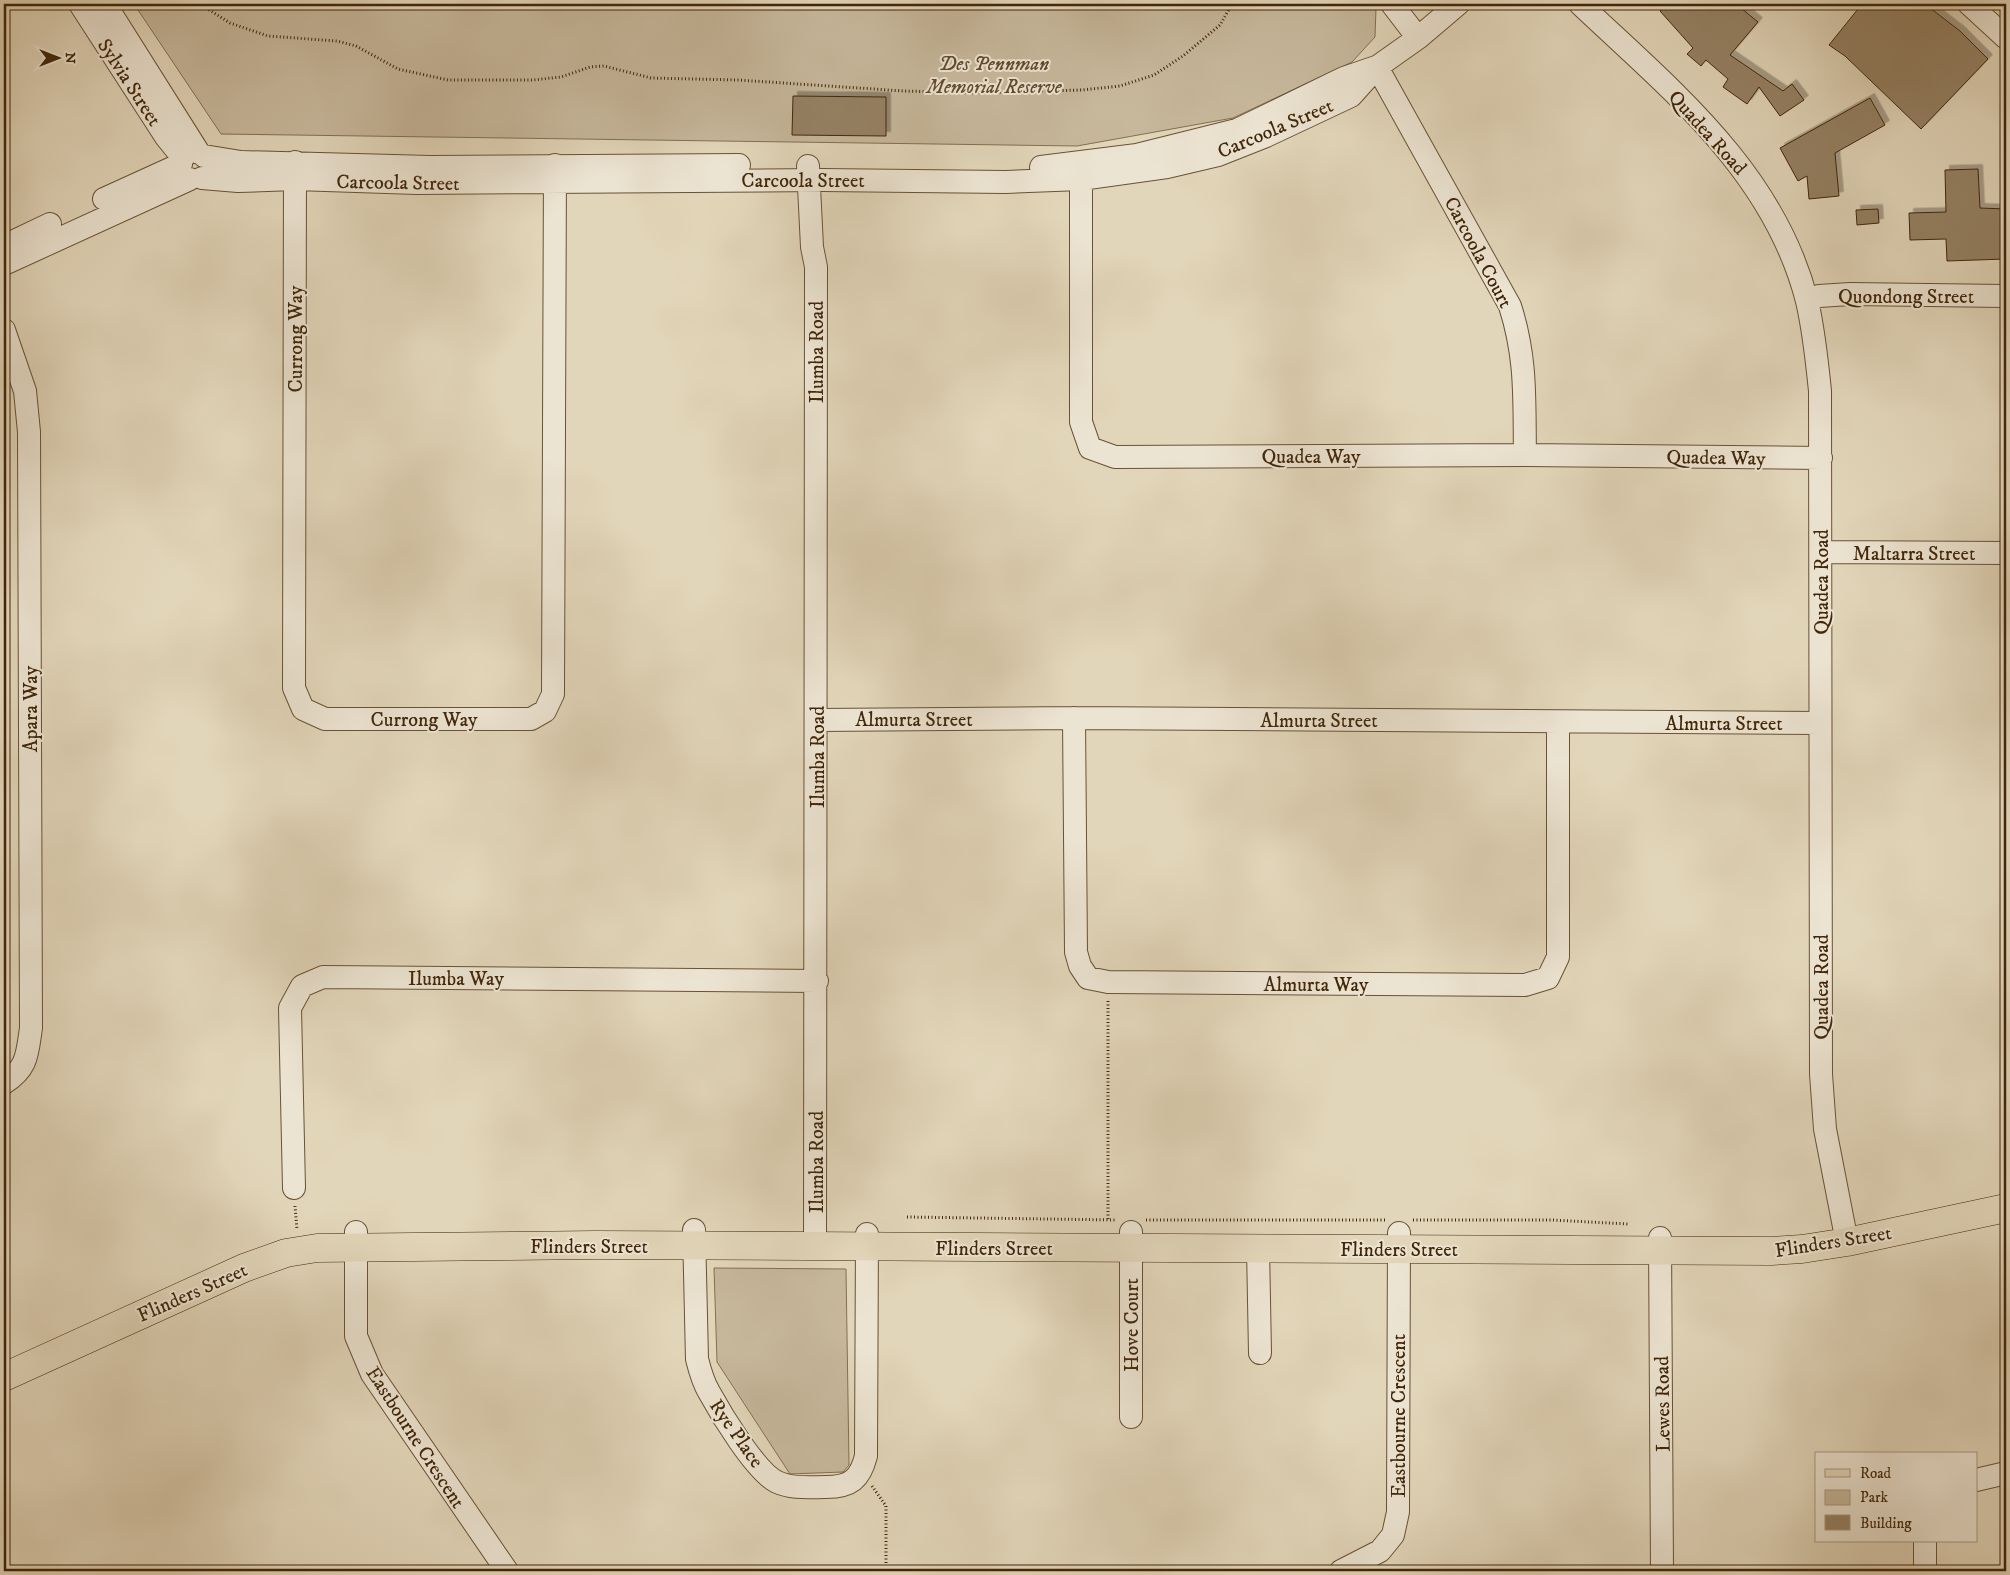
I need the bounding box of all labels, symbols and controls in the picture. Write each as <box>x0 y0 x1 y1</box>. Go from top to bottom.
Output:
north arrow <box>32 32 82 82</box>
street label: Sylvia Street <box>91 34 166 131</box>
text: N <box>61 52 79 64</box>
park label: Des Pennman Memorial Reserve <box>925 52 1063 100</box>
street label: Quadea Road <box>1662 85 1751 181</box>
street label: Carcoola Street <box>1214 94 1337 165</box>
street label: Carcoola Street <box>741 169 865 194</box>
street label: Carcoola Street <box>336 170 460 197</box>
street label: Carcoola Court <box>1438 193 1517 313</box>
street label: Currong Way <box>284 285 309 393</box>
street label: Quondong Street <box>1838 285 1974 310</box>
street label: Ilumba Road <box>805 301 830 403</box>
street label: Quadea Way <box>1261 445 1361 470</box>
street label: Quadea Way <box>1666 445 1766 472</box>
street label: Quadea Road <box>1810 529 1835 635</box>
street label: Maltarra Street <box>1853 542 1975 567</box>
street label: Apara Way <box>19 665 44 752</box>
street label: Ilumba Road <box>806 706 831 808</box>
street label: Currong Way <box>370 708 478 733</box>
street label: Almurta Street <box>855 708 973 733</box>
street label: Almurta Street <box>1260 709 1378 734</box>
street label: Almurta Street <box>1665 712 1783 737</box>
street label: Quadea Road <box>1810 934 1835 1040</box>
street label: Ilumba Way <box>408 967 504 992</box>
street label: Almurta Way <box>1264 973 1369 998</box>
street label: Ilumba Road <box>805 1111 830 1213</box>
street label: Flinders Street <box>1773 1221 1893 1264</box>
street label: Flinders Street <box>530 1235 648 1260</box>
street label: Flinders Street <box>935 1237 1053 1262</box>
street label: Flinders Street <box>1340 1238 1458 1263</box>
street label: Flinders Street <box>134 1258 252 1329</box>
street label: Hove Court <box>1120 1278 1145 1372</box>
street label: Eastbourne Crescent <box>1387 1334 1412 1498</box>
street label: Lewes Road <box>1650 1356 1677 1452</box>
street label: Eastbourne Crescent <box>360 1362 470 1513</box>
street label: Rye Place <box>703 1395 768 1473</box>
legend <box>1815 1452 1978 1542</box>
text: Road <box>1860 1464 1892 1483</box>
text: Park <box>1860 1488 1889 1507</box>
text: Building <box>1860 1514 1912 1533</box>

